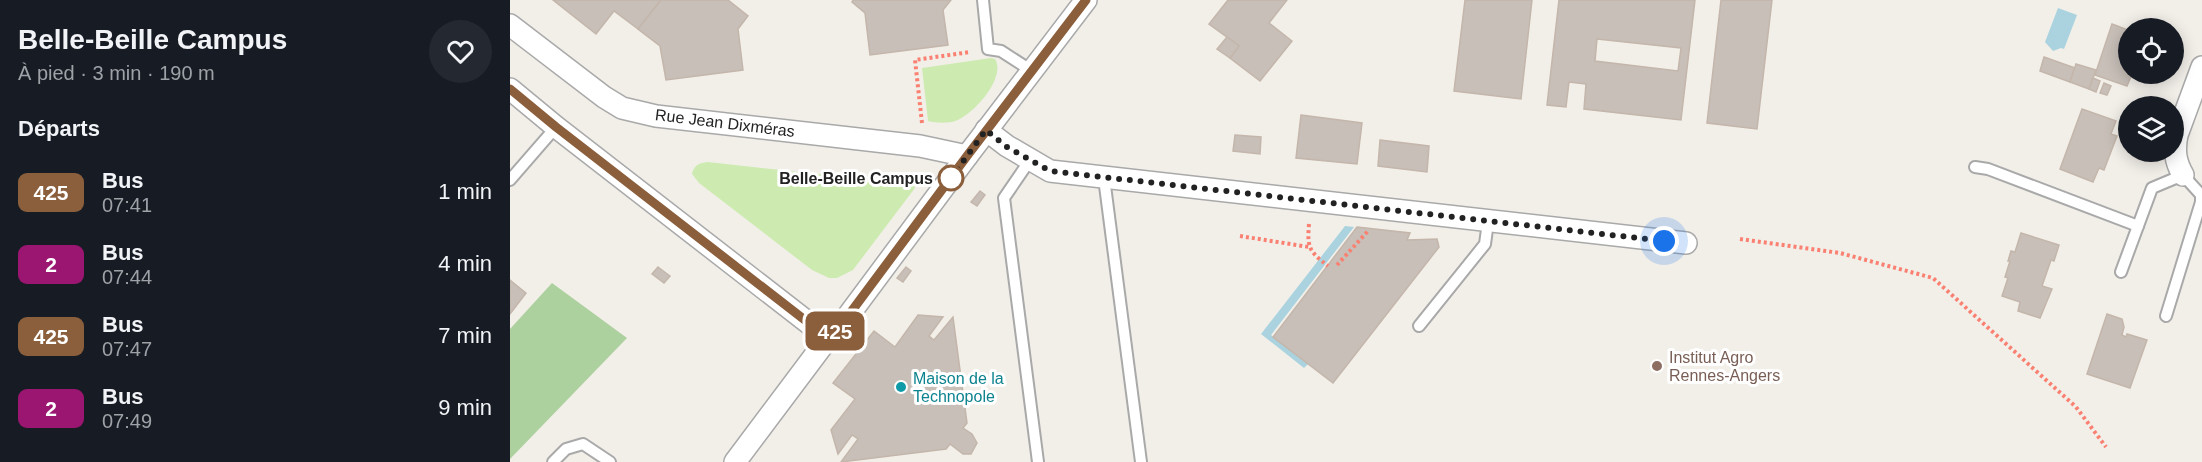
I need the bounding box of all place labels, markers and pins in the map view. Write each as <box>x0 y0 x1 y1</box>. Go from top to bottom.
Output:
marker: Belle-Beille Campus <box>938 165 964 191</box>
place label: Belle-Beille Campus <box>779 170 933 187</box>
place label: Institut Agro Rennes-Angers <box>1669 349 1780 384</box>
marker: Institut Agro Rennes-Angers <box>1650 359 1664 373</box>
place label: Maison de la Technopole <box>913 370 1004 405</box>
marker: Maison de la Technopole <box>894 380 908 394</box>

